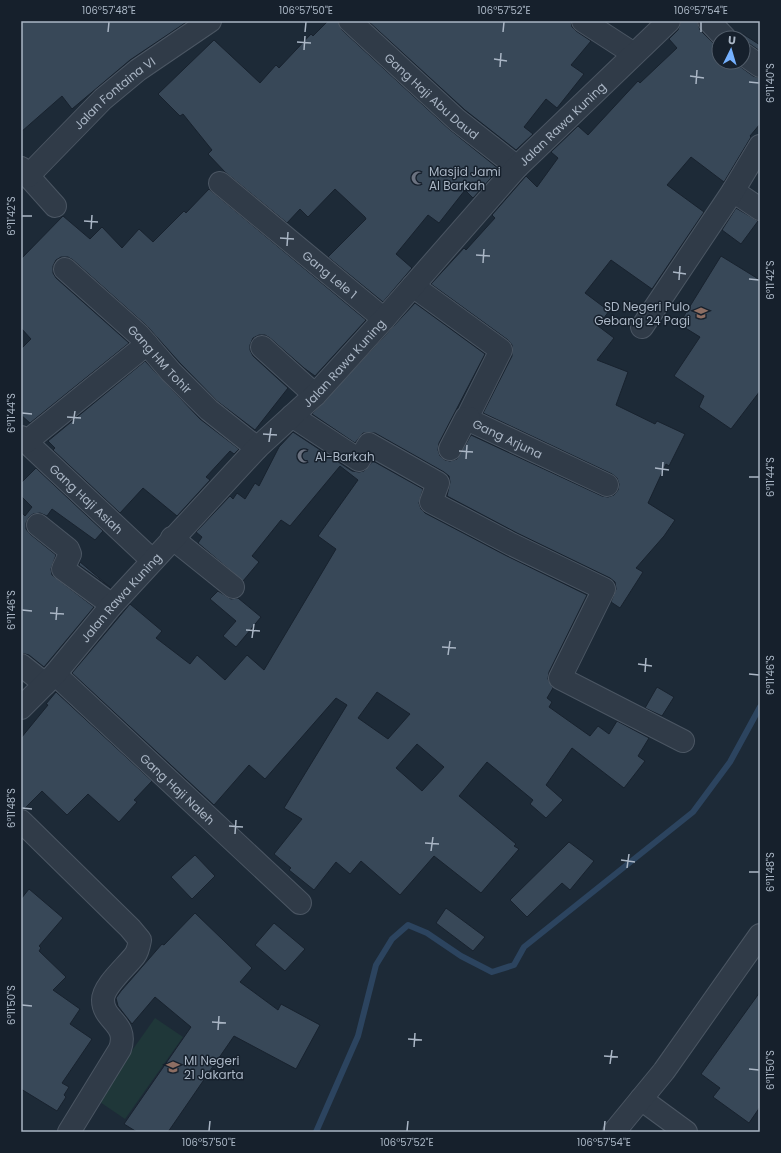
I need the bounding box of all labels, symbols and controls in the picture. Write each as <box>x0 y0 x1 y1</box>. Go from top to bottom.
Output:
text: 106°57'48"E <box>82 3 136 18</box>
text: 106°57'50"E <box>279 3 333 18</box>
text: 106°57'52"E <box>477 3 531 18</box>
text: 106°57'54"E <box>674 3 728 18</box>
north arrow <box>711 30 751 70</box>
text: U <box>727 32 737 48</box>
street label: Gang Haji Abu Daud <box>381 49 483 143</box>
street label: Jalan Fontaina VI <box>70 52 158 133</box>
text: 6°11'40"S <box>763 63 778 103</box>
street label: Jalan Rawa Kuning <box>515 78 609 169</box>
place label: Masjid Jami Al Barkah <box>429 163 501 194</box>
mosque icon: Masjid Jami Al Barkah <box>410 170 426 186</box>
text: 6°11'42"S <box>4 196 19 236</box>
street label: Gang Lele 1 <box>299 246 361 302</box>
text: 6°11'42"S <box>763 260 778 300</box>
place label: SD Negeri Pulo Gebang 24 Pagi <box>594 298 690 329</box>
school or university icon: SD Negeri Pulo Gebang 24 Pagi <box>693 305 709 321</box>
street label: Jalan Rawa Kuning <box>299 315 389 411</box>
street label: Gang HM Tohir <box>124 321 196 397</box>
text: 6°11'44"S <box>4 393 19 433</box>
street label: Gang Arjuna <box>470 414 546 462</box>
mosque icon: Al-Barkah <box>296 448 312 464</box>
place label: Al-Barkah <box>315 448 375 465</box>
text: 6°11'44"S <box>763 457 778 497</box>
street label: Gang Haji Asiah <box>46 460 127 537</box>
street label: Jalan Rawa Kuning <box>76 549 165 646</box>
text: 6°11'46"S <box>4 590 19 630</box>
text: 6°11'46"S <box>763 655 778 695</box>
street label: Gang Haji Naleh <box>137 749 219 828</box>
text: 6°11'48"S <box>4 788 19 828</box>
text: 6°11'48"S <box>763 852 778 892</box>
text: 6°11'50"S <box>4 985 19 1025</box>
text: 6°11'50"S <box>763 1050 778 1090</box>
place label: MI Negeri 21 Jakarta <box>184 1052 244 1083</box>
school or university icon: MI Negeri 21 Jakarta <box>165 1059 181 1075</box>
text: 106°57'50"E <box>182 1135 236 1150</box>
text: 106°57'52"E <box>380 1135 434 1150</box>
text: 106°57'54"E <box>577 1135 631 1150</box>

